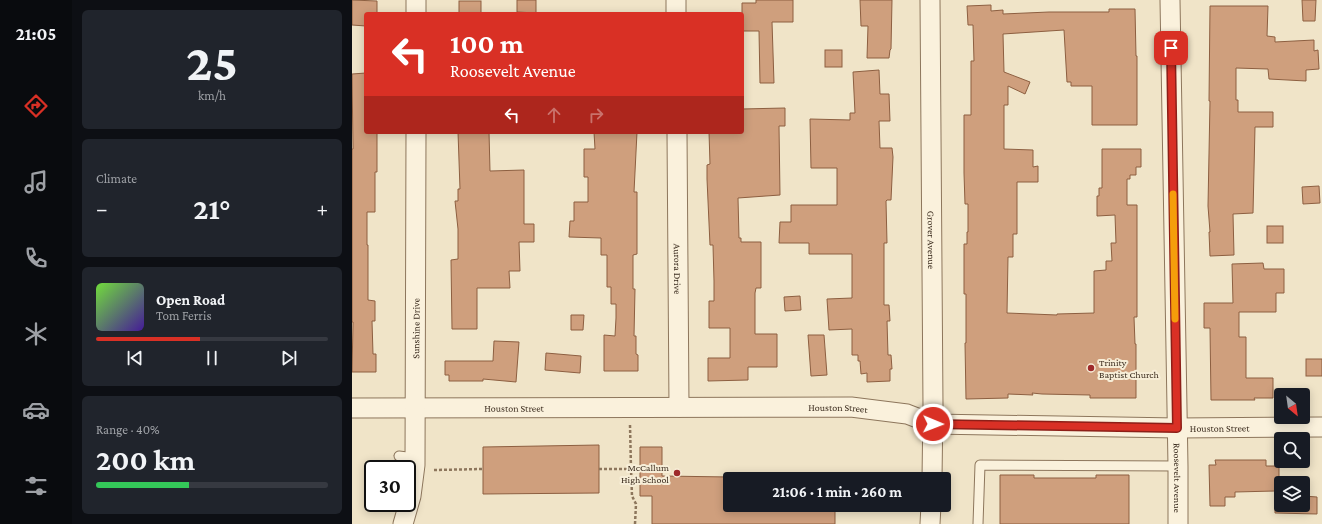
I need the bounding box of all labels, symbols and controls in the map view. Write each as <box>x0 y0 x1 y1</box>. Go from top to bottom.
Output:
text: 21:05 <box>16 24 56 44</box>
icon: left <box>384 28 436 80</box>
text: 100 m <box>450 28 524 59</box>
pin <box>1154 31 1188 65</box>
text: 25 <box>186 33 238 91</box>
icon: arrive <box>1160 37 1182 59</box>
text: Roosevelt Avenue <box>450 61 576 81</box>
text: km/h <box>198 88 226 103</box>
icon: directions <box>22 92 50 120</box>
icon: left <box>501 104 523 126</box>
icon: ahead <box>543 104 565 126</box>
icon: right <box>585 104 607 126</box>
icon: music <box>22 168 50 196</box>
text: Climate <box>96 171 137 186</box>
text: 21° <box>193 192 231 225</box>
text: − <box>96 196 108 221</box>
text: + <box>316 196 328 221</box>
street label: Grover Avenue <box>926 211 937 270</box>
icon: phone <box>22 244 50 272</box>
street label: Aurora Drive <box>672 244 683 295</box>
text: Open Road <box>156 292 225 308</box>
street label: Sunshine Drive <box>410 297 422 359</box>
text: Tom Ferris <box>156 308 211 323</box>
icon: climate <box>22 320 50 348</box>
icon: previous <box>124 347 146 369</box>
icon: pause <box>201 347 223 369</box>
icon: next <box>278 347 300 369</box>
place label: Trinity Baptist Church <box>1099 357 1159 380</box>
marker: Trinity Baptist Church <box>1086 363 1096 373</box>
north arrow <box>1274 388 1310 424</box>
map controls <box>1274 388 1310 512</box>
icon: car <box>22 396 50 424</box>
street label: Houston Street <box>808 402 869 415</box>
street label: Houston Street <box>484 403 545 414</box>
position arrow <box>912 403 954 445</box>
text: Range · 40% <box>96 422 160 437</box>
street label: Houston Street <box>1190 422 1250 434</box>
button: search <box>1274 432 1310 468</box>
text: 200 km <box>96 443 195 476</box>
street label: Roosevelt Avenue <box>1172 443 1183 513</box>
speed limit sign: 30 <box>364 460 416 512</box>
place label: McCallum High School <box>621 462 669 485</box>
marker: McCallum High School <box>672 468 682 478</box>
icon: filters <box>22 472 50 500</box>
button: layers <box>1274 476 1310 512</box>
text: 21:06 · 1 min · 260 m <box>772 484 902 500</box>

